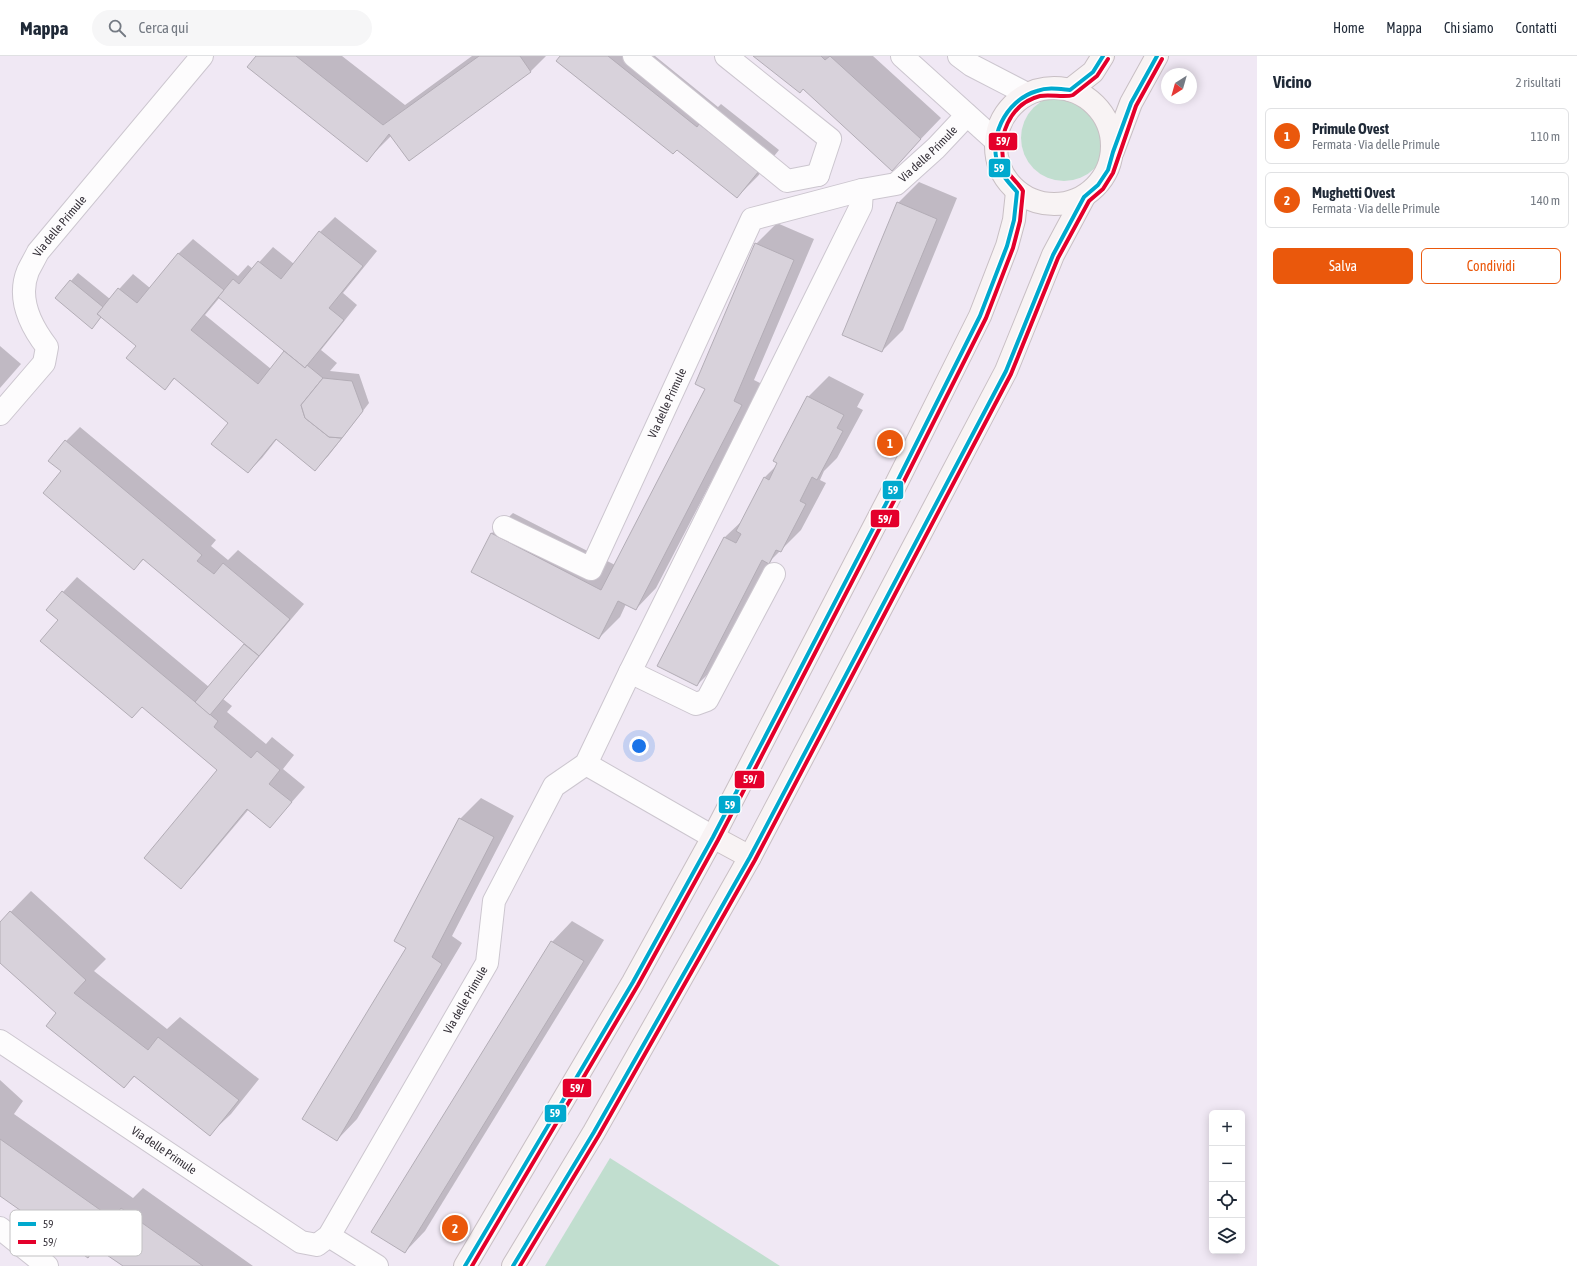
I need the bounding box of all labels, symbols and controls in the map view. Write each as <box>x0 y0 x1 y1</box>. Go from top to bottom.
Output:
search box <box>92 10 372 46</box>
text: Mappa <box>20 17 68 39</box>
icon: search <box>106 17 128 39</box>
text: Cerca qui <box>138 19 189 36</box>
text: Home <box>1333 20 1364 36</box>
text: Mappa <box>1386 20 1422 36</box>
text: Chi siamo <box>1444 20 1494 36</box>
text: Contatti <box>1516 20 1557 36</box>
north arrow <box>1161 68 1197 104</box>
text: Vicino <box>1273 72 1312 92</box>
text: 2 risultati <box>1515 75 1561 90</box>
text: Primule Ovest <box>1312 120 1389 137</box>
street label: Via delle Primule <box>896 123 960 185</box>
text: 1 <box>1284 129 1290 144</box>
text: 110 m <box>1531 129 1560 144</box>
line badge: 59/ <box>988 132 1018 151</box>
text: 59/ <box>996 135 1010 147</box>
text: Fermata · Via delle Primule <box>1312 137 1440 152</box>
line badge: 59 <box>988 158 1011 178</box>
text: 59 <box>994 162 1004 174</box>
text: Mughetti Ovest <box>1312 184 1395 201</box>
street label: Via delle Primule <box>30 193 89 259</box>
text: 2 <box>1284 193 1290 208</box>
text: 140 m <box>1531 193 1560 208</box>
text: Fermata · Via delle Primule <box>1312 201 1440 216</box>
button: Salva <box>1273 248 1413 284</box>
button: Condividi <box>1421 248 1561 284</box>
street label: Via delle Primule <box>645 366 689 441</box>
pin: 1 <box>877 428 903 458</box>
line badge: 59 <box>882 480 904 500</box>
text: 59 <box>888 484 898 496</box>
line badge: 59/ <box>870 509 900 528</box>
text: 59/ <box>878 513 892 525</box>
your location <box>629 736 649 756</box>
line badge: 59/ <box>734 770 765 789</box>
text: 59/ <box>743 773 757 785</box>
line badge: 59 <box>718 795 741 814</box>
text: 59 <box>725 799 735 811</box>
street label: Via delle Primule <box>441 964 491 1036</box>
line badge: 59/ <box>562 1078 592 1098</box>
text: 59/ <box>570 1082 584 1094</box>
line badge: 59 <box>544 1104 567 1123</box>
text: 59 <box>550 1107 560 1119</box>
map controls <box>1209 1110 1245 1254</box>
button: + <box>1209 1110 1245 1146</box>
street label: Via delle Primule <box>129 1124 199 1177</box>
button: − <box>1209 1146 1245 1182</box>
button: locate <box>1209 1182 1245 1218</box>
legend <box>10 1210 142 1256</box>
pin: 2 <box>442 1213 468 1243</box>
text: 59 <box>43 1218 53 1230</box>
button: layers <box>1209 1218 1245 1254</box>
text: 59/ <box>43 1236 57 1248</box>

